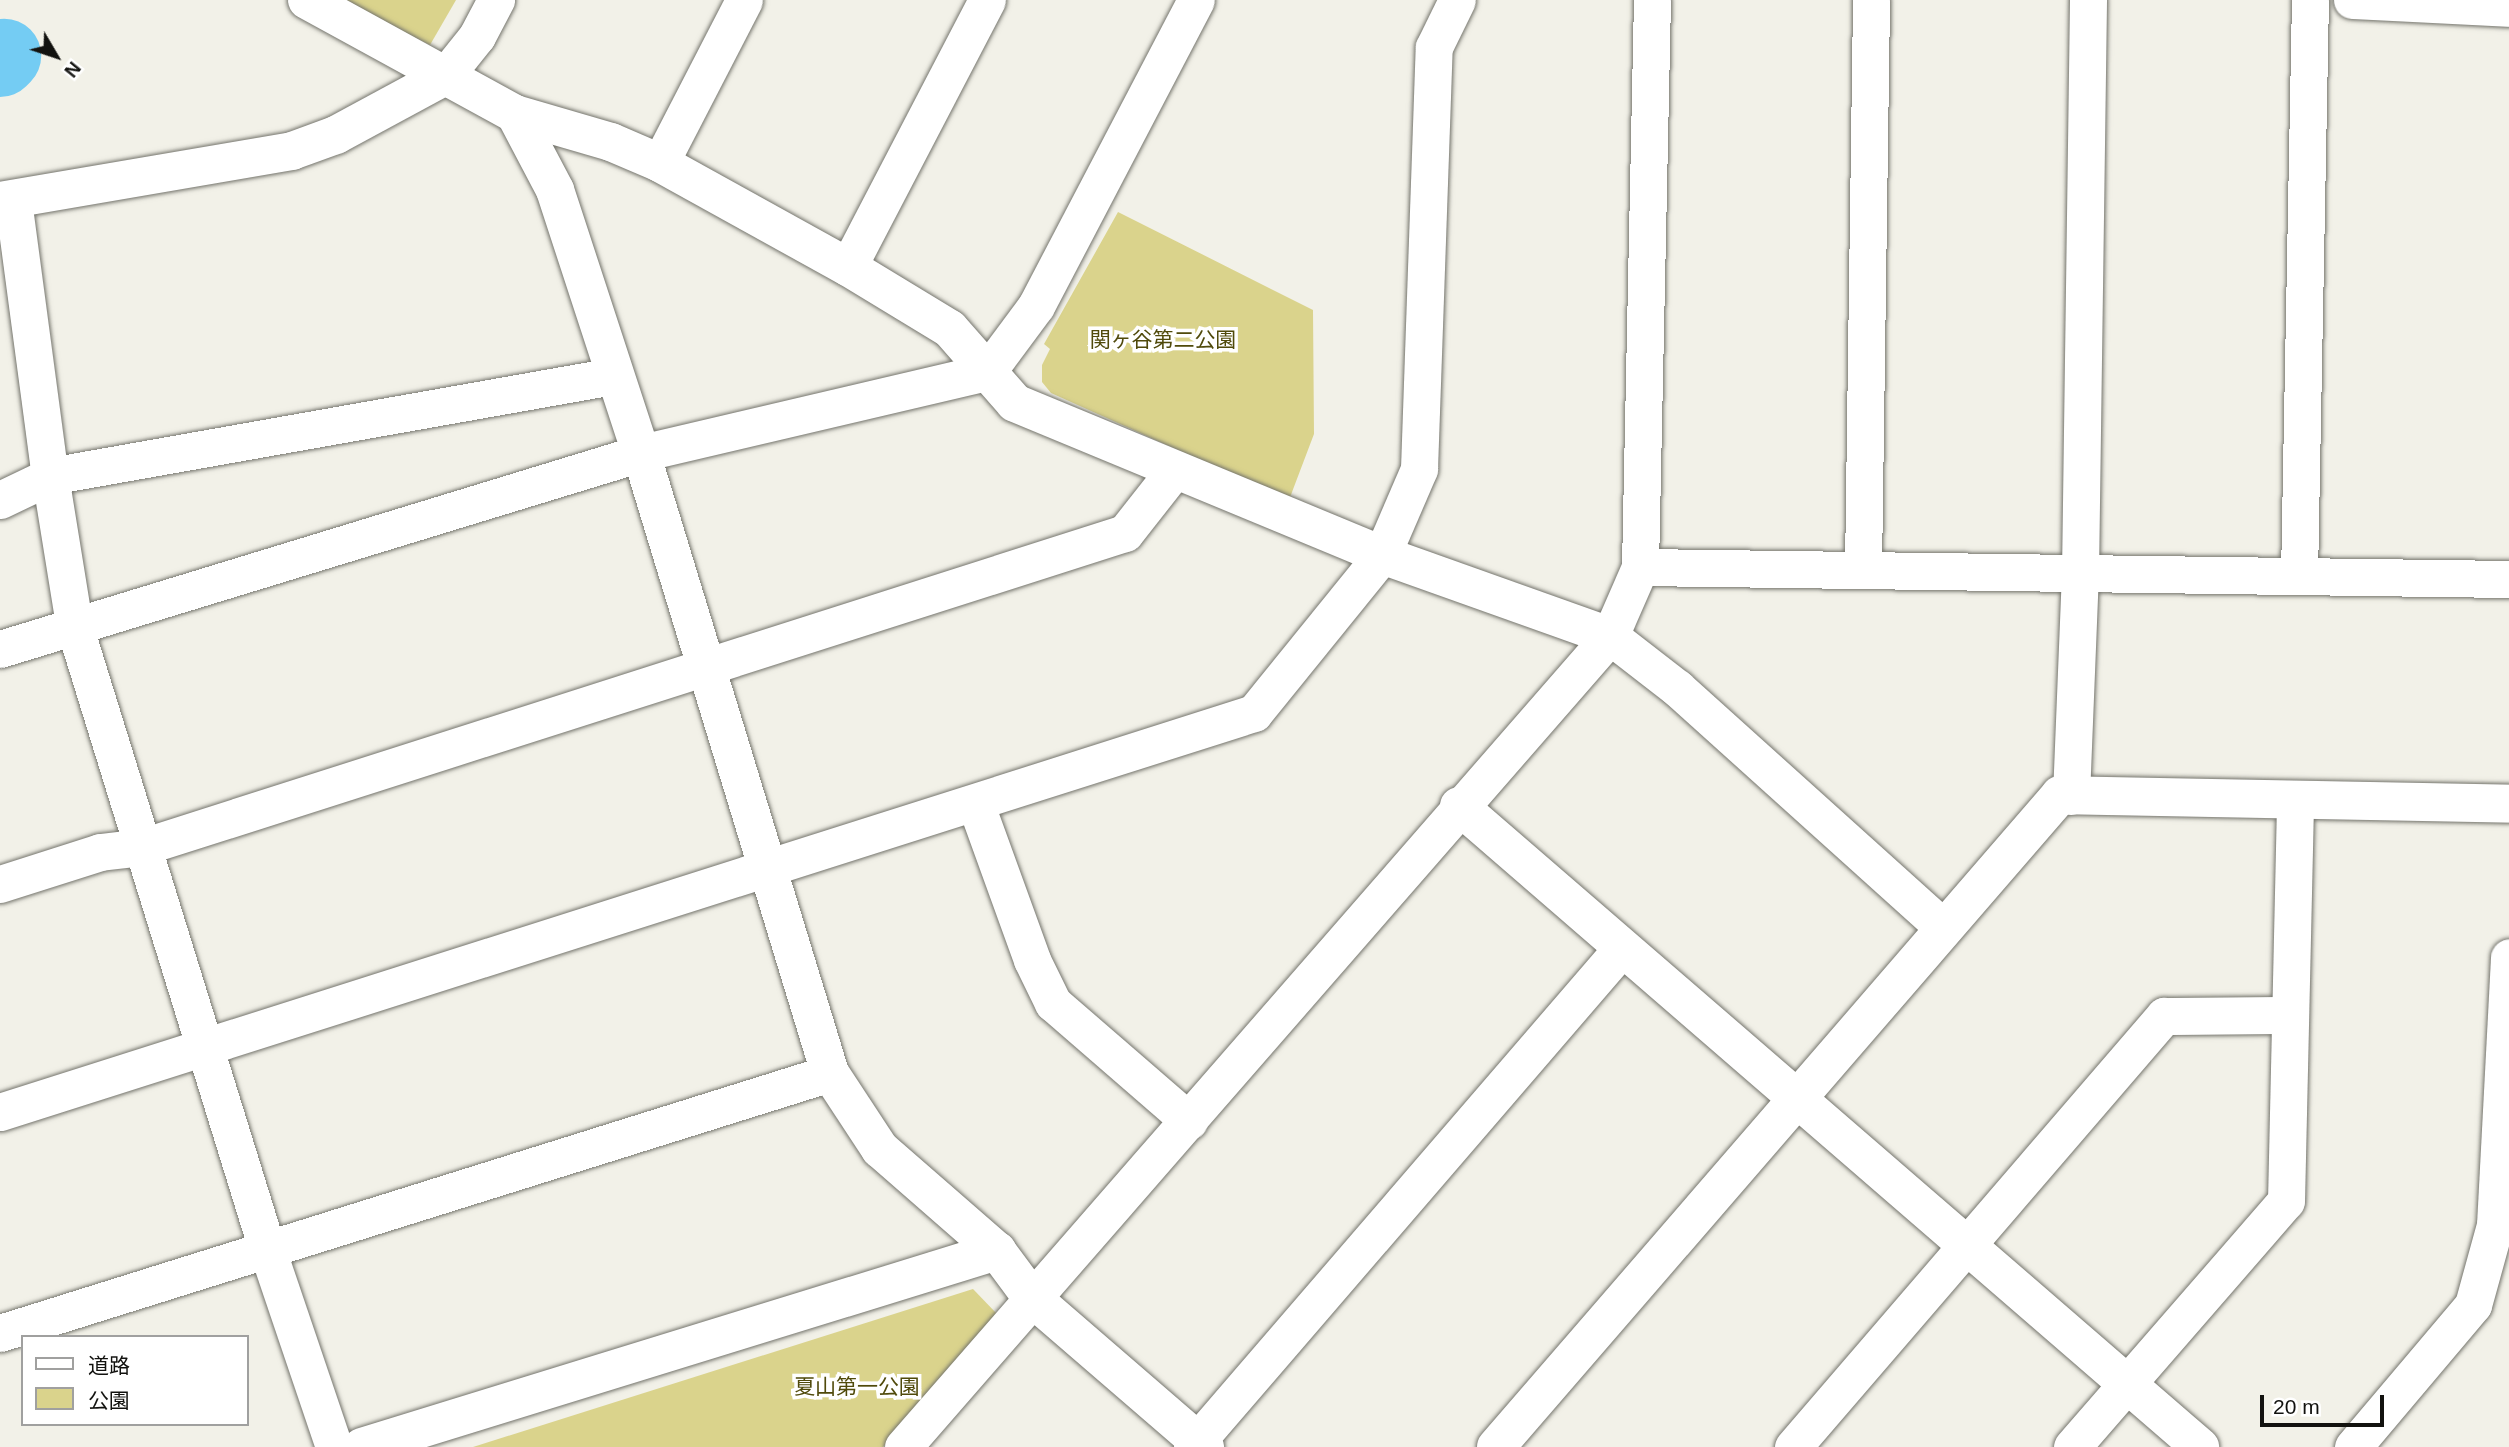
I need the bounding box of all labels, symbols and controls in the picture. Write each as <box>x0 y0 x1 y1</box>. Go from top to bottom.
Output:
north arrow <box>21 21 91 91</box>
text: N <box>60 58 85 81</box>
park label: 関ヶ谷第二公園 <box>1090 327 1236 353</box>
legend <box>21 1335 248 1426</box>
text: 道路 <box>88 1354 130 1377</box>
park label: 夏山第一公園 <box>794 1374 920 1400</box>
scale bar <box>2264 1380 2388 1424</box>
text: 公園 <box>88 1389 130 1412</box>
text: 20 m <box>2273 1395 2320 1418</box>

